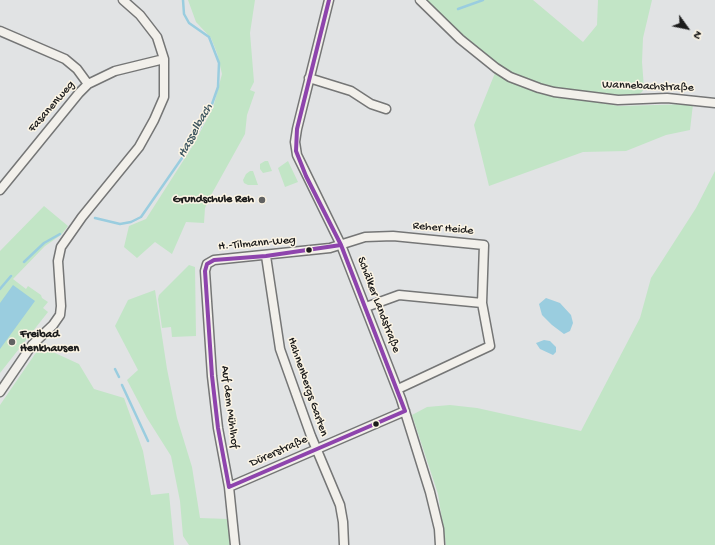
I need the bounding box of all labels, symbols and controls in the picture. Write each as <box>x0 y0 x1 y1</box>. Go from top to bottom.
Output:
north arrow <box>667 8 707 48</box>
text: N <box>690 28 704 41</box>
street label: Fasanenweg <box>26 78 78 136</box>
street label: Wannebachstraße <box>602 78 694 96</box>
water label: Hasselbach <box>175 101 217 161</box>
place label: Grundschule Reh <box>173 193 254 207</box>
marker: Grundschule Reh <box>257 195 267 205</box>
street label: Reher Heide <box>412 219 474 239</box>
street label: H.-Tilmann-Weg <box>218 233 296 255</box>
unlabelled marker <box>304 245 314 255</box>
street label: Schälker Landstraße <box>353 255 403 355</box>
place label: Freibad Henkhausen <box>20 328 79 356</box>
street label: Hahnenbergs Garten <box>283 336 331 438</box>
marker: Freibad Henkhausen <box>7 337 17 347</box>
street label: Auf dem Mühlhof <box>217 365 241 449</box>
unlabelled marker <box>371 419 381 429</box>
street label: Dürerstraße <box>248 433 310 471</box>

